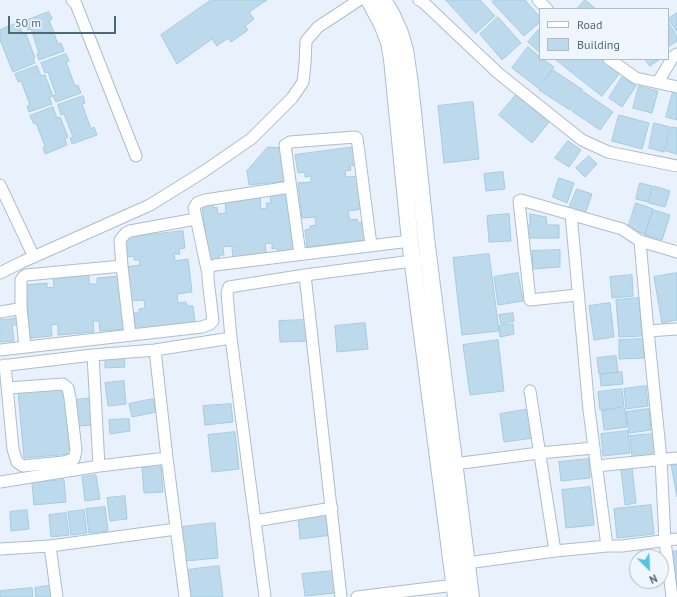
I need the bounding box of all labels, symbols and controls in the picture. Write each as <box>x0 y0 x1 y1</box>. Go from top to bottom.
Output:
scale bar <box>10 8 118 34</box>
legend <box>539 8 669 60</box>
text: 50 m <box>15 15 41 30</box>
text: Road <box>577 17 602 32</box>
text: Building <box>577 37 620 52</box>
north arrow <box>629 549 669 589</box>
text: N <box>647 571 660 587</box>

